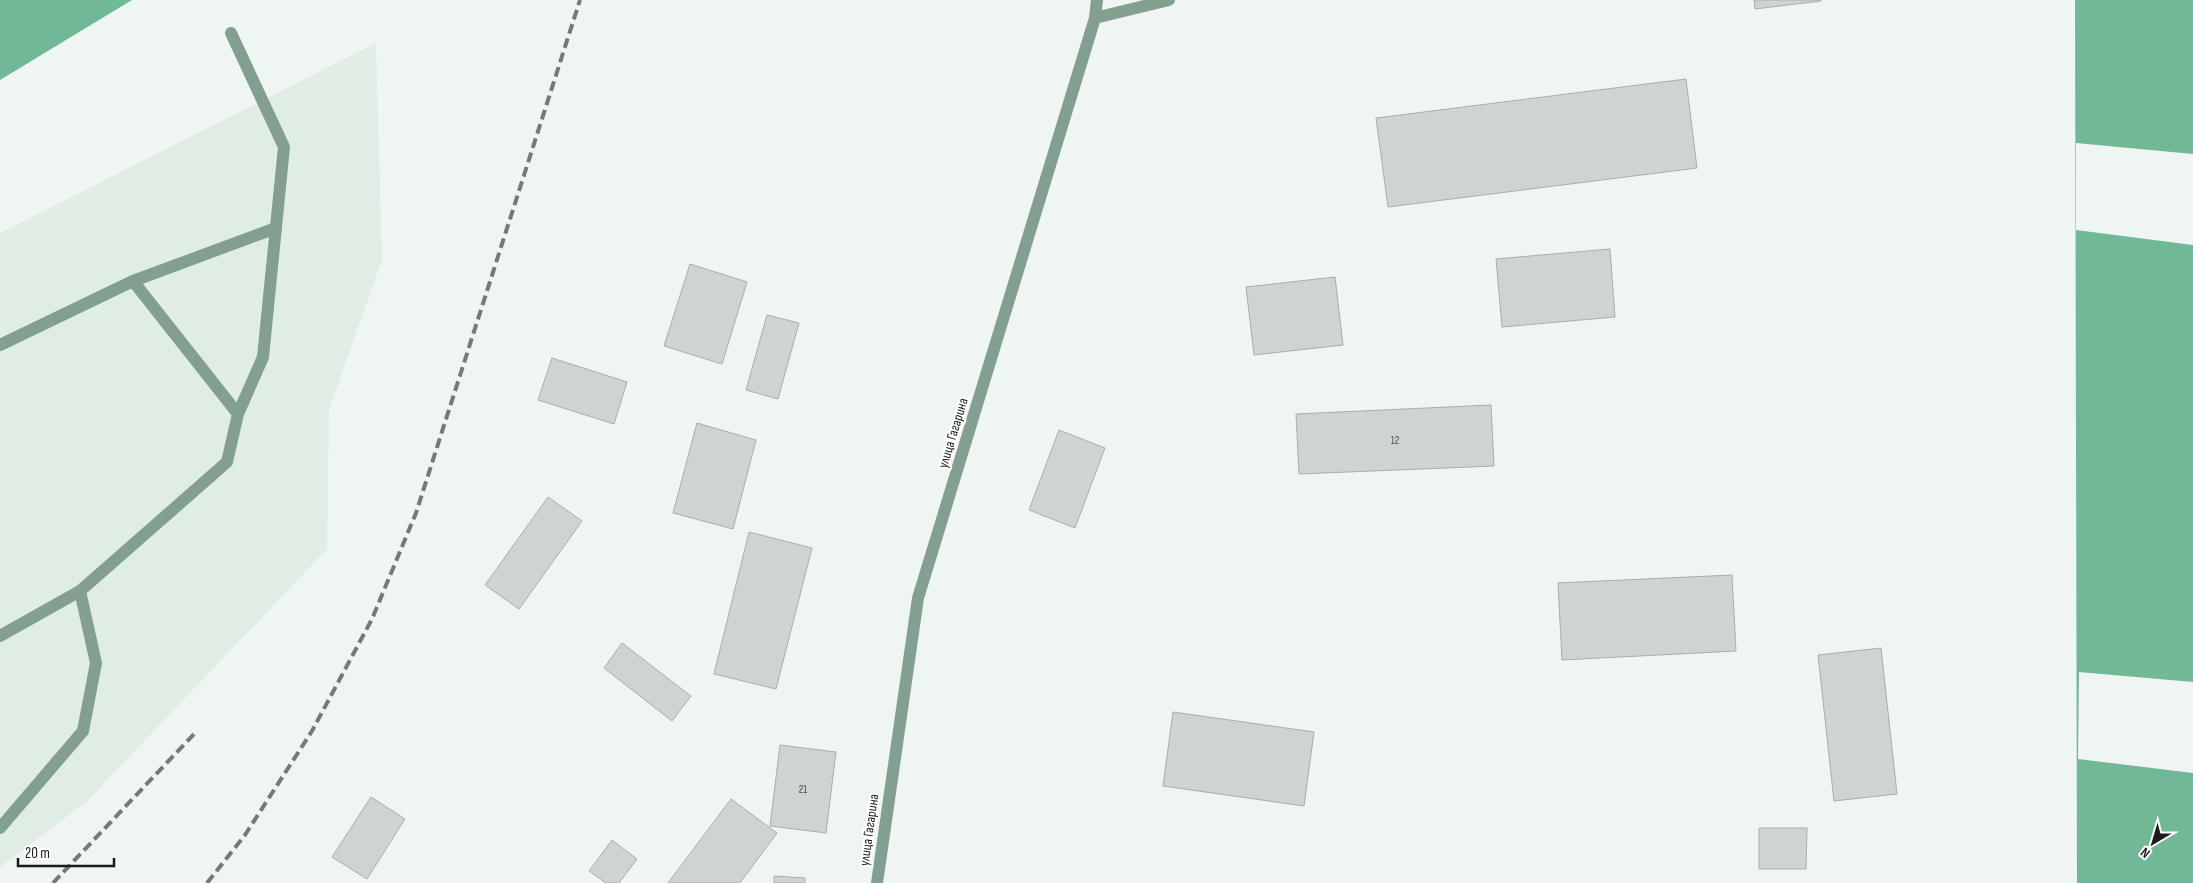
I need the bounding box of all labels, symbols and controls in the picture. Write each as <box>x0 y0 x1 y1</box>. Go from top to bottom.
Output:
street label: улица Гагарина <box>934 396 972 470</box>
house number: 12 <box>1391 434 1400 447</box>
house number: 21 <box>799 783 807 796</box>
street label: улица Гагарина <box>856 793 882 867</box>
north arrow <box>2128 818 2178 868</box>
scale bar <box>18 836 114 868</box>
text: 20 m <box>25 844 50 863</box>
text: N <box>2137 844 2153 862</box>

